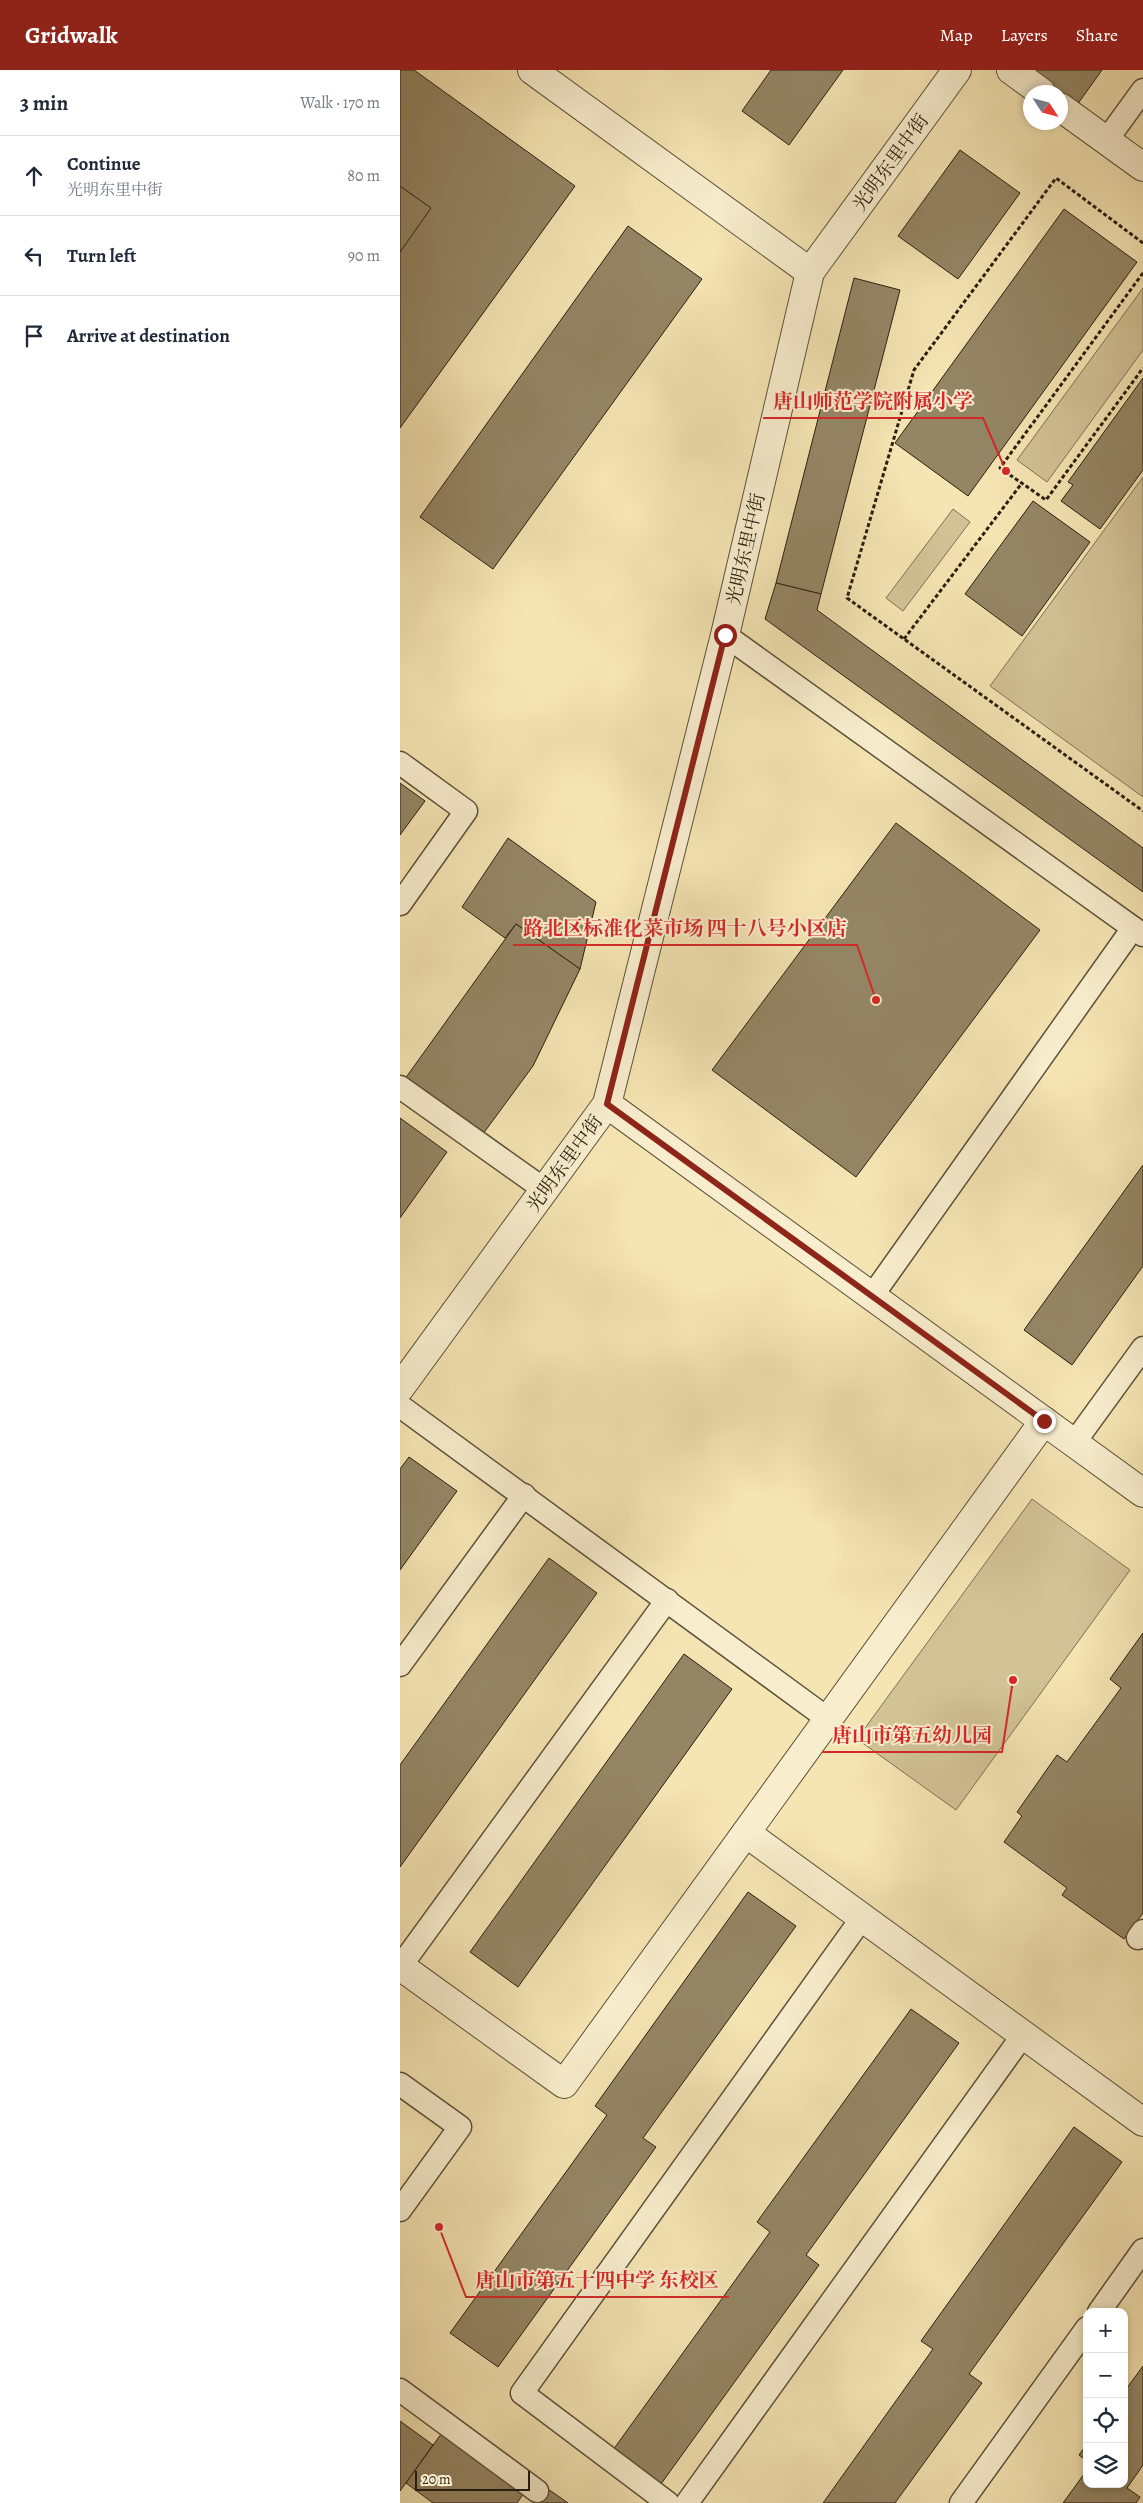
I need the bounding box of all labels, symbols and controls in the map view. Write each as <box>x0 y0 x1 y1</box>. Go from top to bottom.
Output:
text: Gridwalk <box>25 19 118 51</box>
text: Map <box>940 23 973 47</box>
text: Layers <box>1001 23 1048 47</box>
text: Share <box>1076 23 1118 47</box>
north arrow <box>1023 85 1068 130</box>
text: 3 min <box>20 89 68 117</box>
text: Walk · 170 m <box>300 92 380 114</box>
street label: 光明东里中街 <box>847 109 935 216</box>
text: Continue <box>67 151 141 177</box>
icon: ahead <box>20 162 48 190</box>
text: 80 m <box>347 165 380 187</box>
text: 光明东里中街 <box>67 179 163 201</box>
icon: left <box>20 242 48 270</box>
text: Turn left <box>67 243 136 269</box>
text: 90 m <box>348 245 380 267</box>
icon: arrive <box>20 322 48 350</box>
text: Arrive at destination <box>67 323 230 349</box>
callout: 唐山师范学院附属小学 <box>763 383 983 418</box>
text: 唐山师范学院附属小学 <box>773 388 973 415</box>
street label: 光明东里中街 <box>720 491 771 608</box>
route start <box>714 624 737 647</box>
callout: 路北区标准化菜市场 四十八号小区店 <box>513 910 857 945</box>
text: 路北区标准化菜市场 四十八号小区店 <box>523 915 847 942</box>
street label: 光明东里中街 <box>521 1110 609 1217</box>
route end <box>1033 1410 1056 1433</box>
callout: 唐山市第五幼儿园 <box>822 1717 1002 1752</box>
text: 唐山市第五幼儿园 <box>832 1722 992 1749</box>
callout: 唐山市第五十四中学 东校区 <box>466 2262 729 2297</box>
text: 唐山市第五十四中学 东校区 <box>475 2267 719 2294</box>
map controls <box>1083 2308 1128 2488</box>
button: + <box>1083 2308 1128 2353</box>
button: − <box>1083 2353 1128 2398</box>
button: locate <box>1083 2398 1128 2443</box>
button: layers <box>1083 2443 1128 2488</box>
scale bar <box>415 2468 530 2491</box>
text: 20 m <box>422 2470 451 2489</box>

